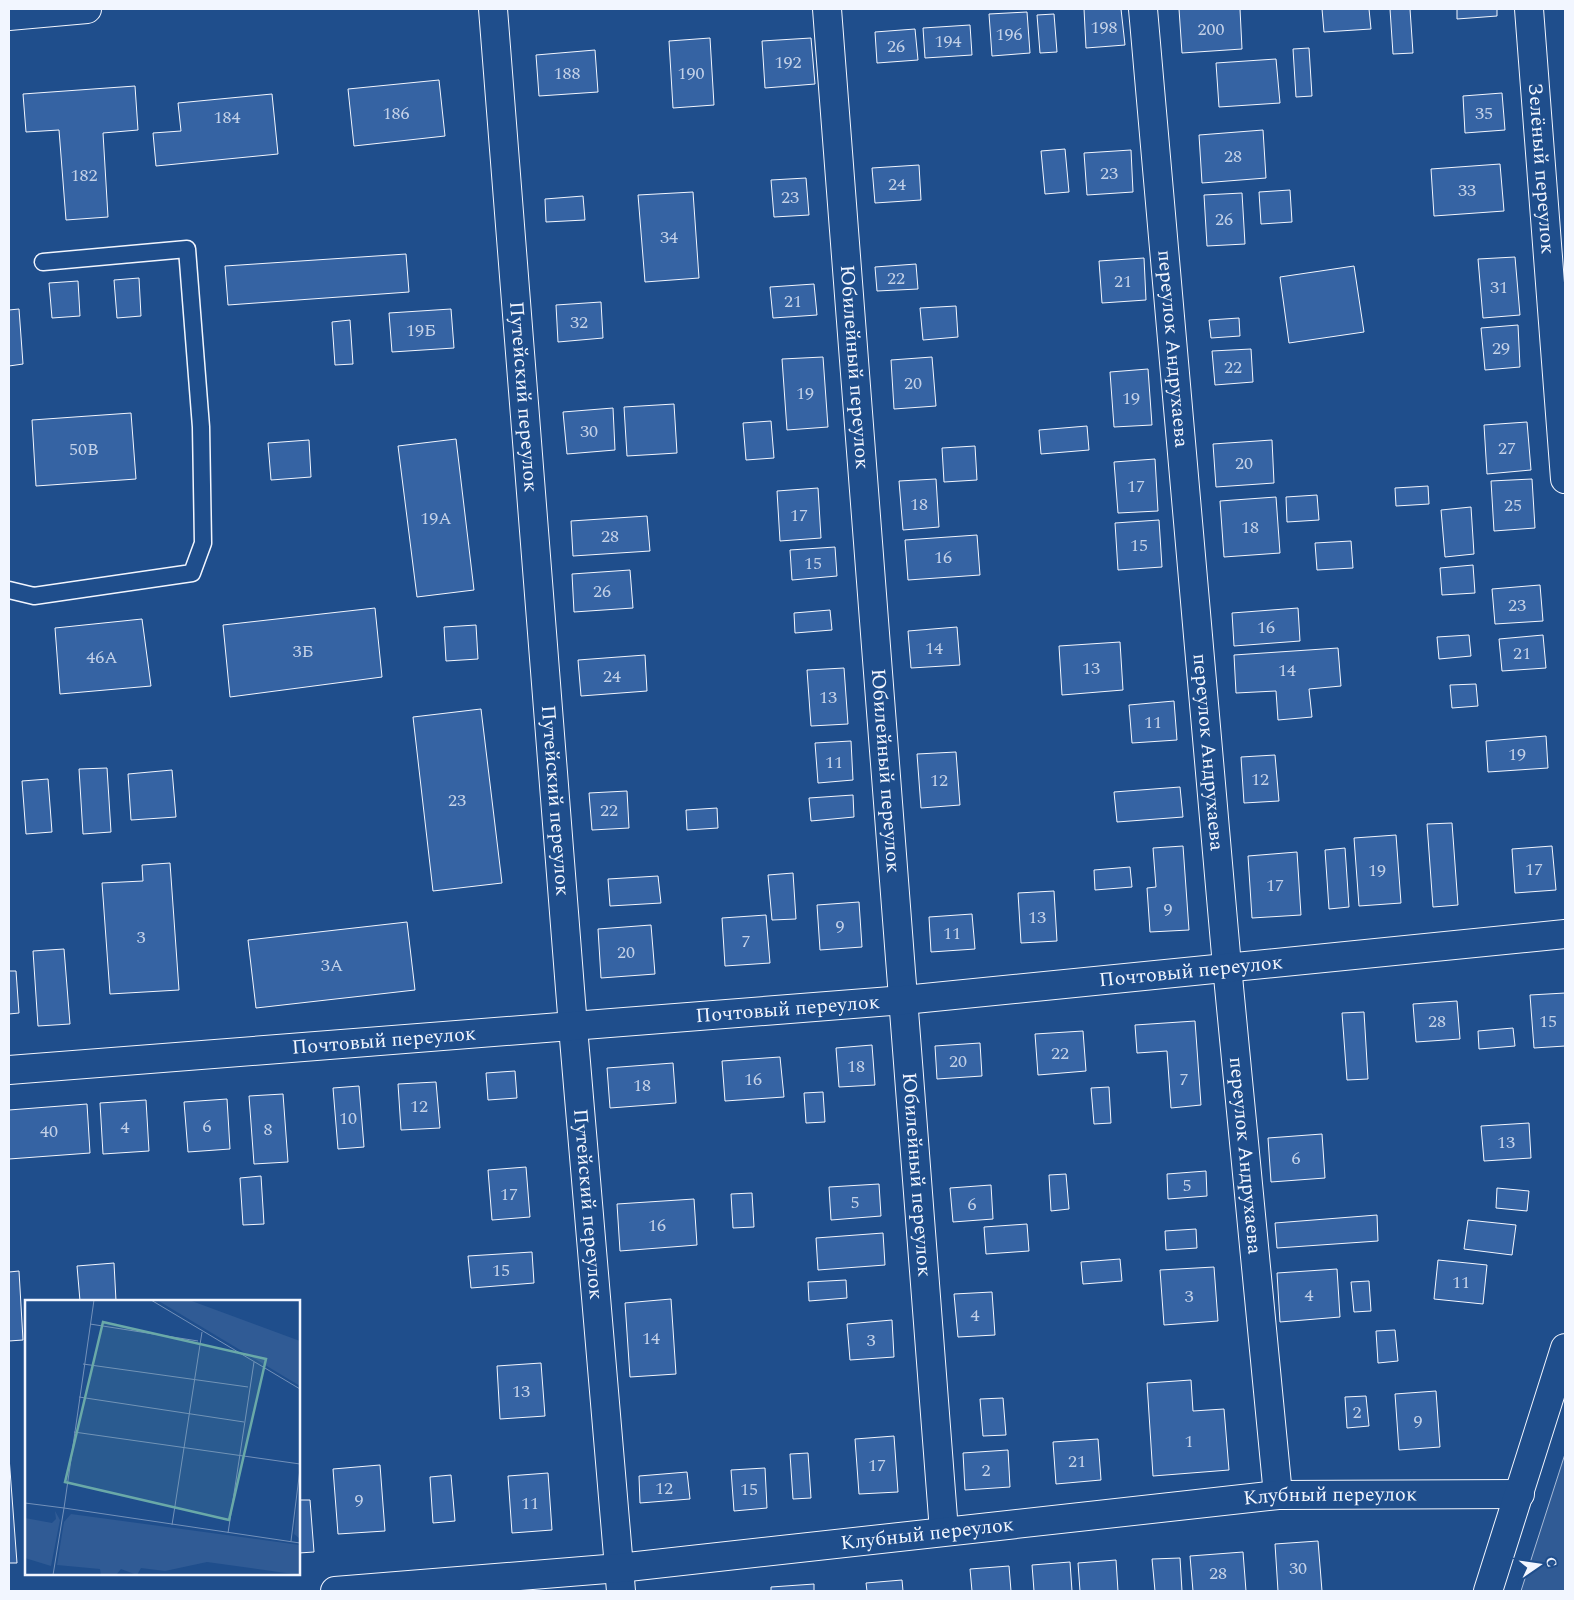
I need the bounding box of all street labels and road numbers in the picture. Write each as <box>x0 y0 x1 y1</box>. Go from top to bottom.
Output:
street label: Зелёный переулок <box>1520 82 1563 255</box>
street label: переулок Андрухаева <box>1149 249 1196 449</box>
street label: Юбилейный переулок <box>832 264 877 470</box>
street label: Путейский переулок <box>501 300 546 493</box>
street label: переулок Андрухаева <box>1185 652 1232 852</box>
street label: Юбилейный переулок <box>863 667 908 874</box>
street label: Путейский переулок <box>533 704 578 897</box>
street label: Почтовый переулок <box>1098 947 1284 995</box>
street label: Почтовый переулок <box>694 987 881 1031</box>
street label: Почтовый переулок <box>291 1019 477 1063</box>
street label: переулок Андрухаева <box>1221 1055 1270 1256</box>
street label: Юбилейный переулок <box>894 1071 939 1278</box>
street label: Путейский переулок <box>565 1108 611 1301</box>
street label: Клубный переулок <box>1242 1479 1417 1514</box>
street label: Клубный переулок <box>839 1509 1015 1558</box>

